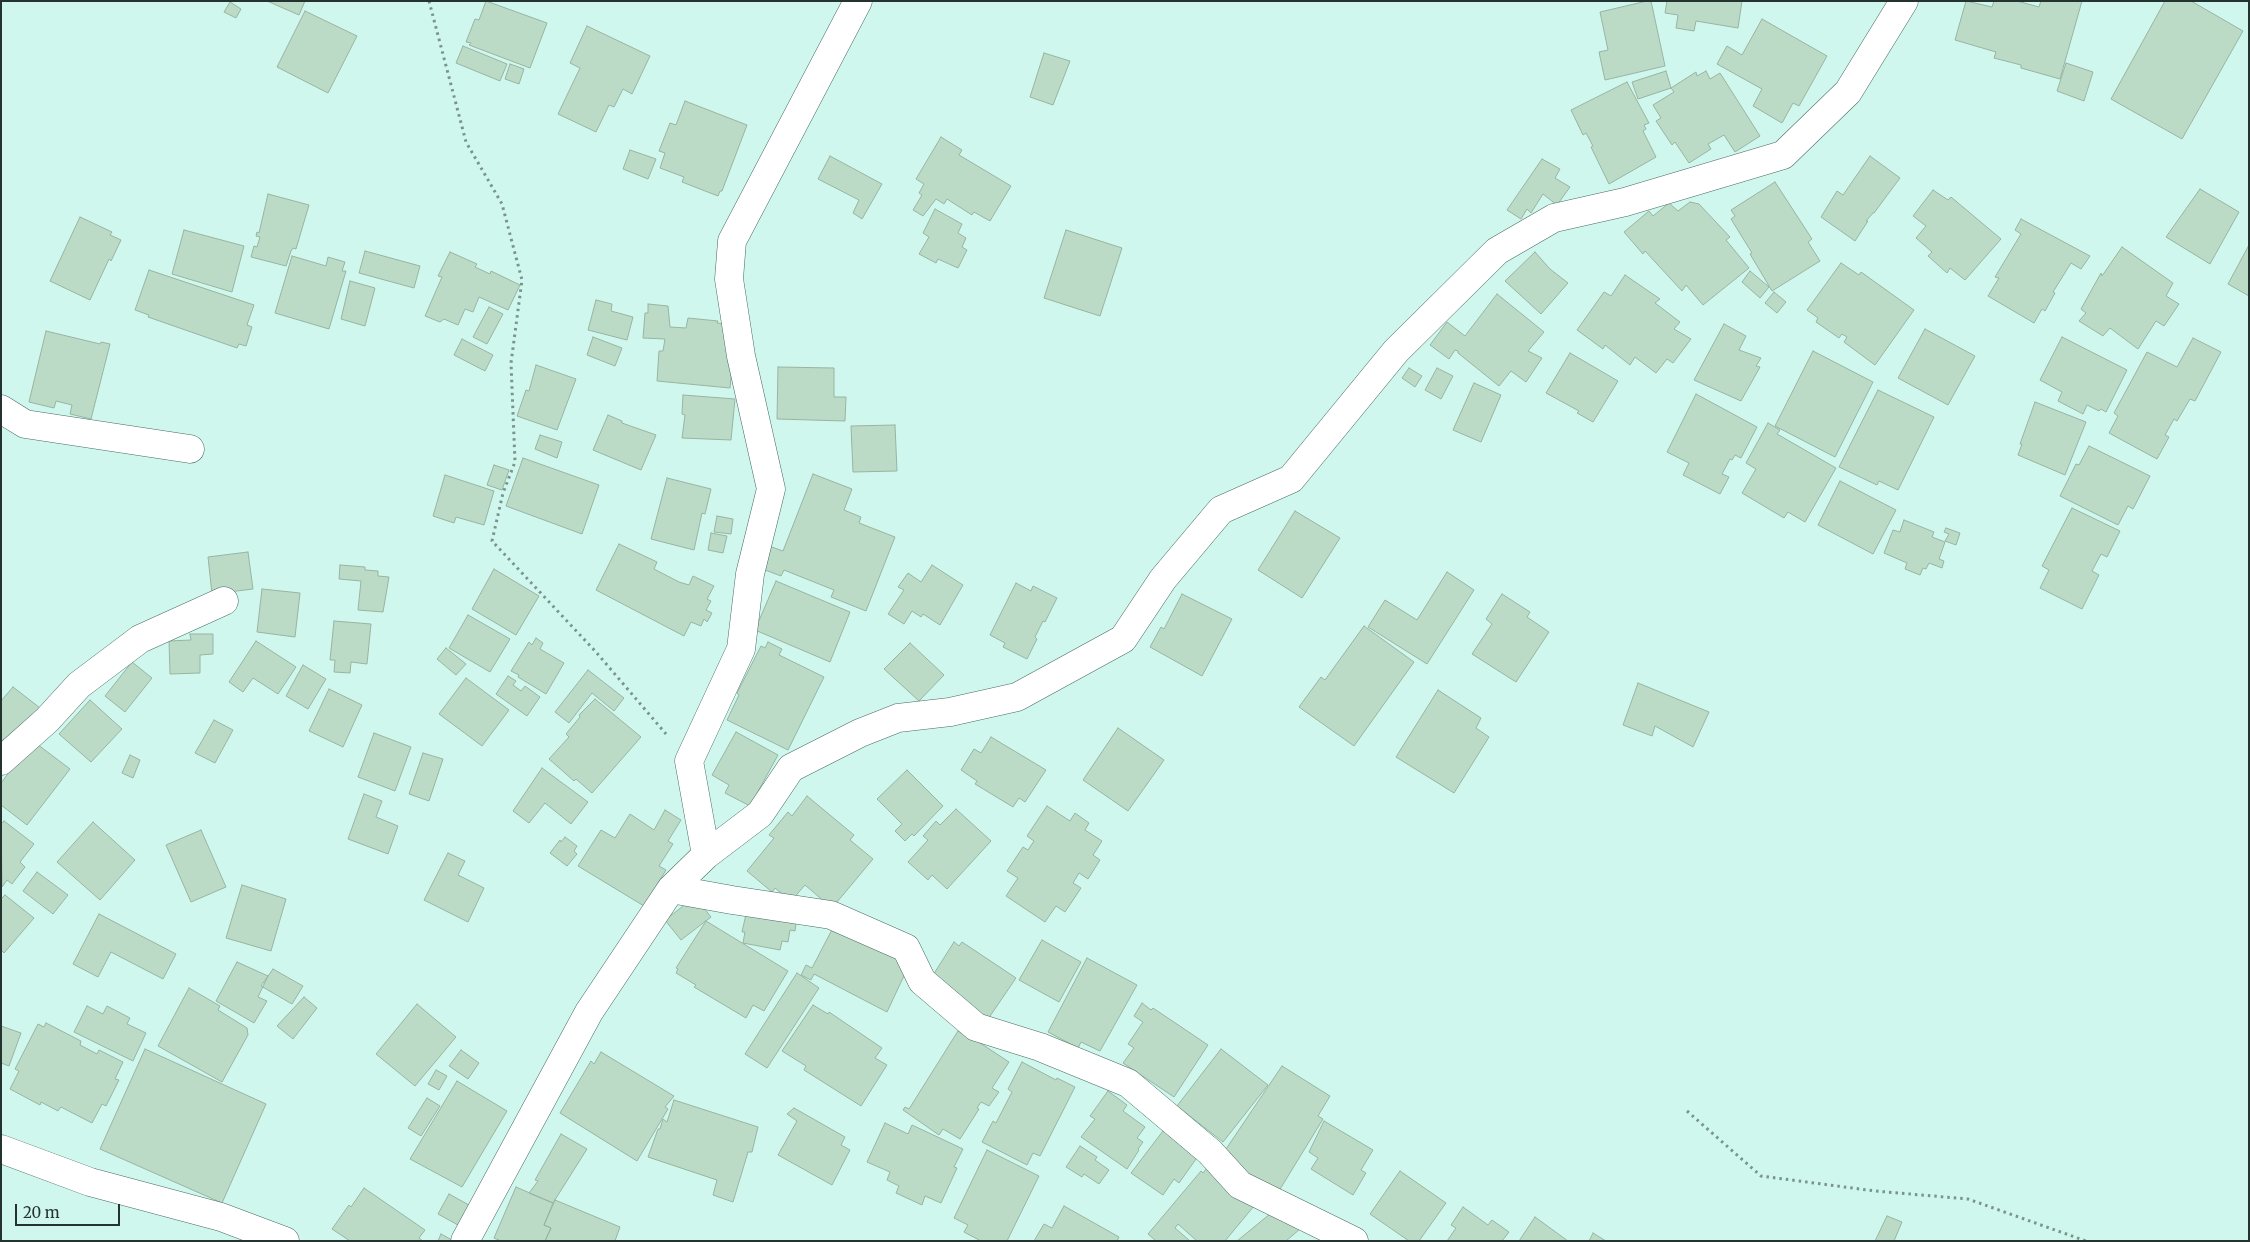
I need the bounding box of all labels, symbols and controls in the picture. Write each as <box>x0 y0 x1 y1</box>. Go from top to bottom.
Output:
scale bar <box>18 1194 122 1226</box>
text: 20 m <box>23 1203 60 1222</box>

